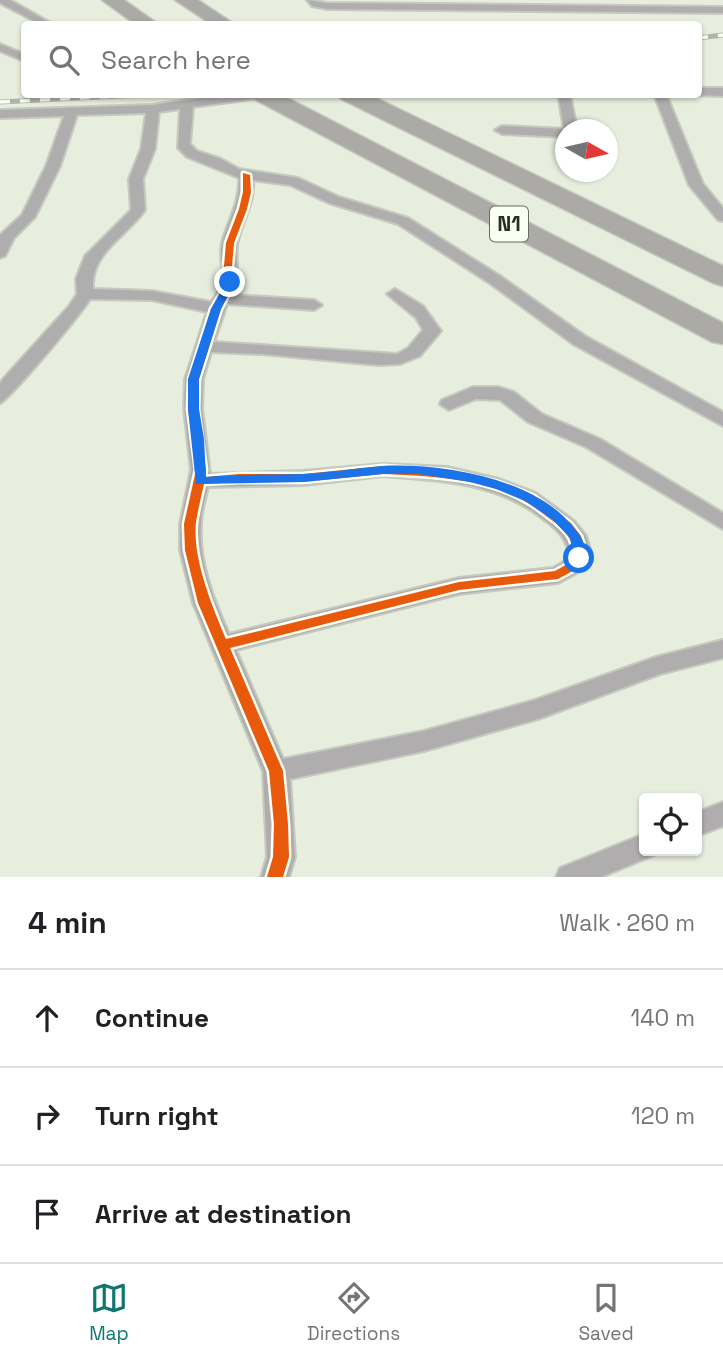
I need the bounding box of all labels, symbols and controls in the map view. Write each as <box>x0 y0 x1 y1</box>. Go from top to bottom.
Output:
search box <box>21 21 702 98</box>
icon: search <box>45 41 83 79</box>
text: Search here <box>101 43 251 77</box>
north arrow <box>555 119 618 182</box>
road number: N1 <box>490 206 528 242</box>
route end <box>214 266 245 297</box>
route start <box>563 542 594 573</box>
map controls <box>639 793 702 856</box>
button: locate <box>639 793 702 856</box>
text: 4 min <box>28 903 107 942</box>
text: Walk · 260 m <box>559 908 695 938</box>
icon: ahead <box>28 999 66 1037</box>
text: Continue <box>95 1001 209 1035</box>
text: 140 m <box>631 1003 695 1033</box>
icon: right <box>28 1097 66 1135</box>
text: Turn right <box>95 1099 219 1133</box>
text: 120 m <box>631 1101 695 1131</box>
icon: arrive <box>28 1195 66 1233</box>
text: Arrive at destination <box>95 1197 352 1231</box>
tab: Map <box>89 1279 129 1346</box>
tab: Directions <box>307 1279 400 1346</box>
tab: Saved <box>578 1279 634 1346</box>

